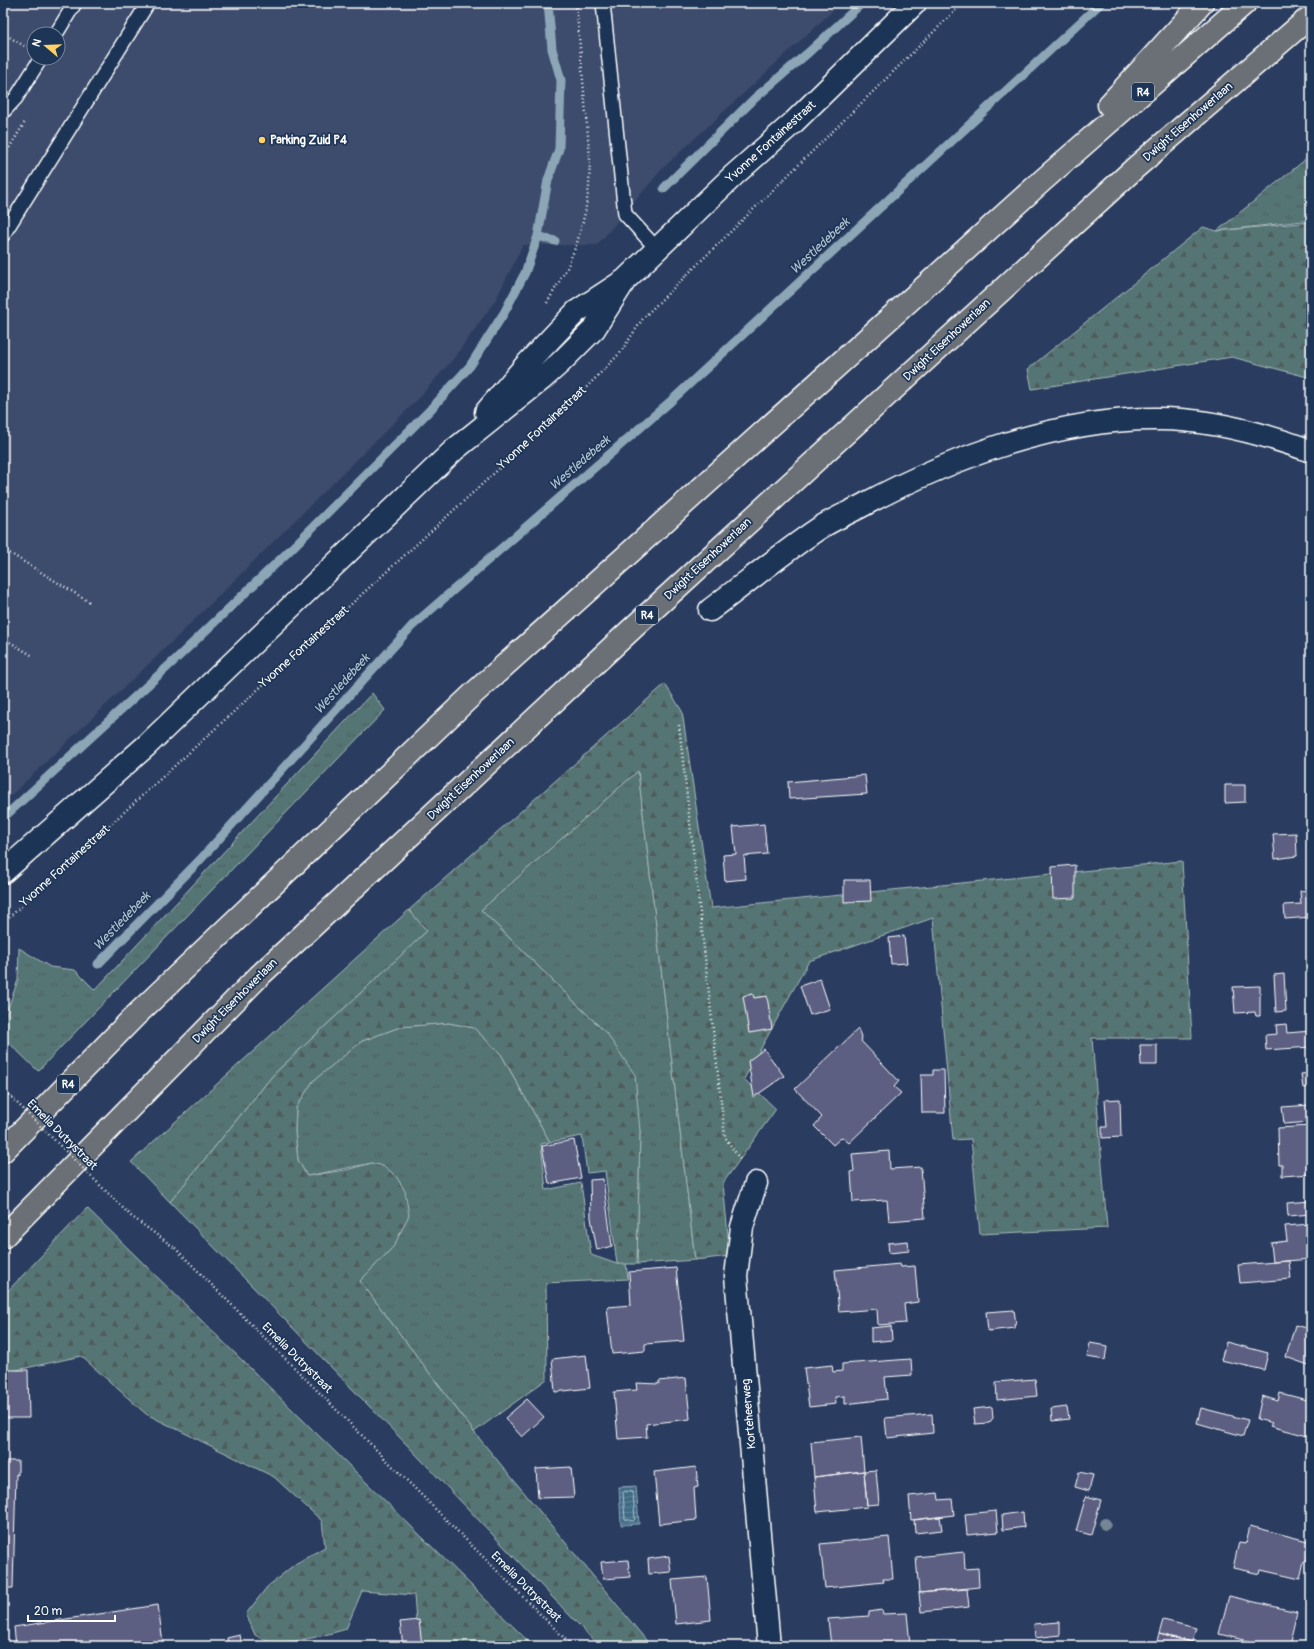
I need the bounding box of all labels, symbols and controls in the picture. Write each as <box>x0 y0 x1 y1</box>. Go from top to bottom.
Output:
north arrow <box>26 26 66 66</box>
text: N <box>30 37 45 49</box>
street label: Dwight Eisenhowerlaan <box>1140 79 1236 165</box>
road number: R4 <box>1132 83 1154 101</box>
street label: Yvonne Fontainestraat <box>722 98 819 187</box>
place label: Parking Zuid P4 <box>270 133 347 148</box>
marker: Parking Zuid P4 <box>257 135 267 145</box>
water label: Westledebeek <box>787 213 854 278</box>
street label: Dwight Eisenhowerlaan <box>900 296 994 384</box>
street label: Yvonne Fontainestraat <box>494 383 590 474</box>
water label: Westledebeek <box>546 431 615 494</box>
street label: Dwight Eisenhowerlaan <box>661 515 755 603</box>
street label: Yvonne Fontainestraat <box>255 603 352 692</box>
road number: R4 <box>636 606 658 624</box>
water label: Westledebeek <box>311 649 374 717</box>
street label: Dwight Eisenhowerlaan <box>424 735 518 823</box>
street label: Yvonne Fontainestraat <box>16 822 113 911</box>
water label: Westledebeek <box>90 887 155 954</box>
street label: Dwight Eisenhowerlaan <box>189 955 281 1047</box>
road number: R4 <box>57 1075 79 1093</box>
street label: Emelia Dutrystraat <box>24 1097 101 1174</box>
street label: Emelia Dutrystraat <box>259 1320 336 1397</box>
street label: Korteheerweg <box>738 1378 760 1450</box>
street label: Emelia Dutrystraat <box>488 1549 565 1626</box>
scale bar <box>28 1597 115 1623</box>
text: 20 m <box>34 1604 63 1619</box>

